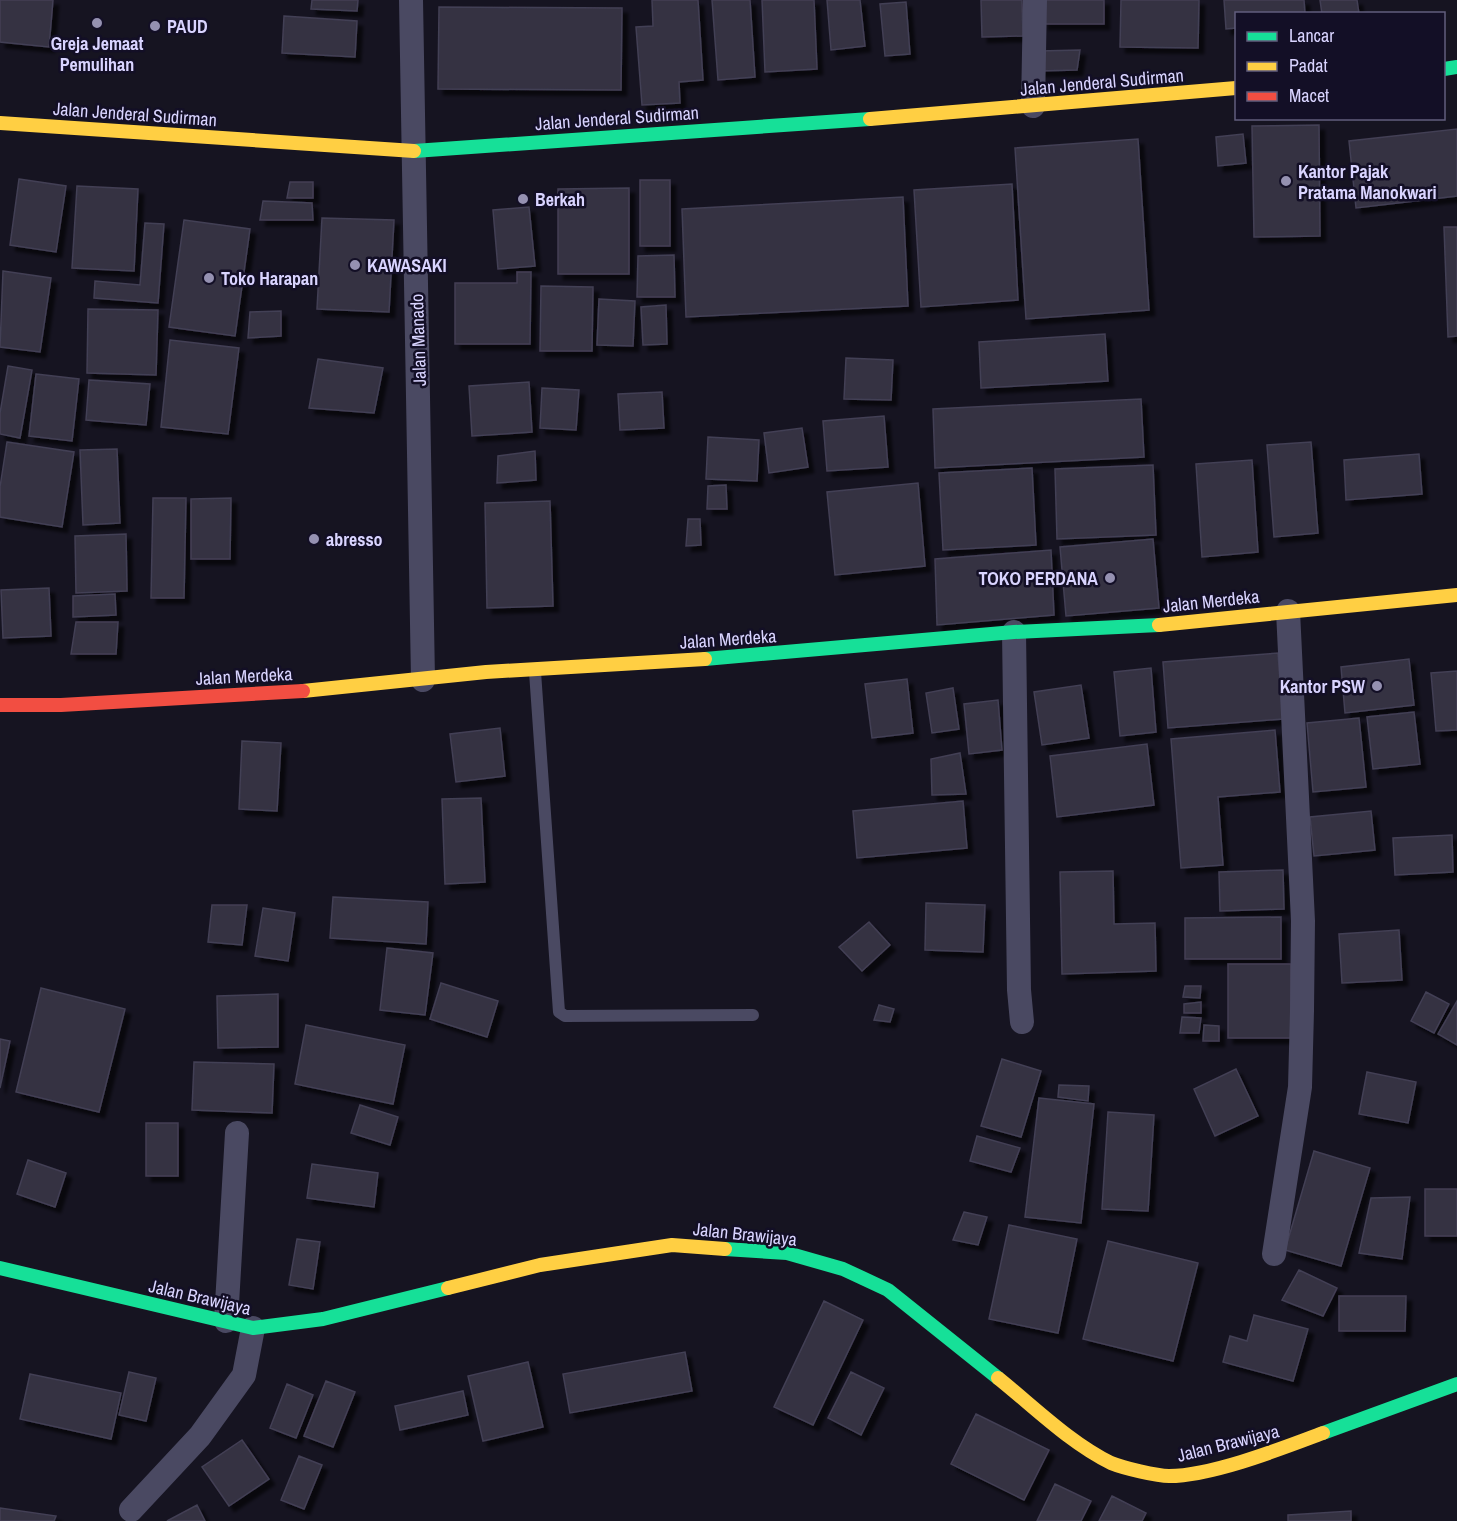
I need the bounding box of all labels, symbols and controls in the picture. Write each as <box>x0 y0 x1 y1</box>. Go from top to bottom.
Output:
legend <box>1235 12 1445 120</box>
place label: PAUD <box>167 14 208 39</box>
marker: Greja Jemaat Pemulihan <box>90 16 104 30</box>
marker: PAUD <box>148 19 162 33</box>
text: Lancar <box>1289 23 1334 48</box>
place label: Greja Jemaat Pemulihan <box>51 31 143 77</box>
text: Padat <box>1289 53 1328 78</box>
street label: Jalan Jenderal Sudirman <box>1019 62 1185 102</box>
text: Macet <box>1289 83 1329 108</box>
street label: Jalan Jenderal Sudirman <box>52 96 218 132</box>
street label: Jalan Jenderal Sudirman <box>534 100 700 136</box>
place label: Kantor Pajak Pratama Manokwari <box>1298 159 1437 205</box>
marker: Kantor Pajak Pratama Manokwari <box>1279 174 1293 188</box>
place label: Berkah <box>535 187 585 212</box>
marker: Berkah <box>516 192 530 206</box>
place label: KAWASAKI <box>367 253 447 278</box>
marker: KAWASAKI <box>348 258 362 272</box>
place label: Toko Harapan <box>221 266 318 291</box>
marker: Toko Harapan <box>202 271 216 285</box>
street label: Jalan Manado <box>404 293 432 387</box>
place label: abresso <box>326 527 383 552</box>
marker: abresso <box>307 532 321 546</box>
place label: TOKO PERDANA <box>979 566 1098 591</box>
marker: TOKO PERDANA <box>1103 571 1117 585</box>
street label: Jalan Merdeka <box>1162 584 1260 618</box>
street label: Jalan Merdeka <box>679 623 777 655</box>
street label: Jalan Merdeka <box>195 661 293 691</box>
place label: Kantor PSW <box>1280 674 1365 699</box>
marker: Kantor PSW <box>1370 679 1384 693</box>
street label: Jalan Brawijaya <box>692 1216 798 1252</box>
street label: Jalan Brawijaya <box>146 1273 254 1321</box>
street label: Jalan Brawijaya <box>1174 1418 1282 1468</box>

